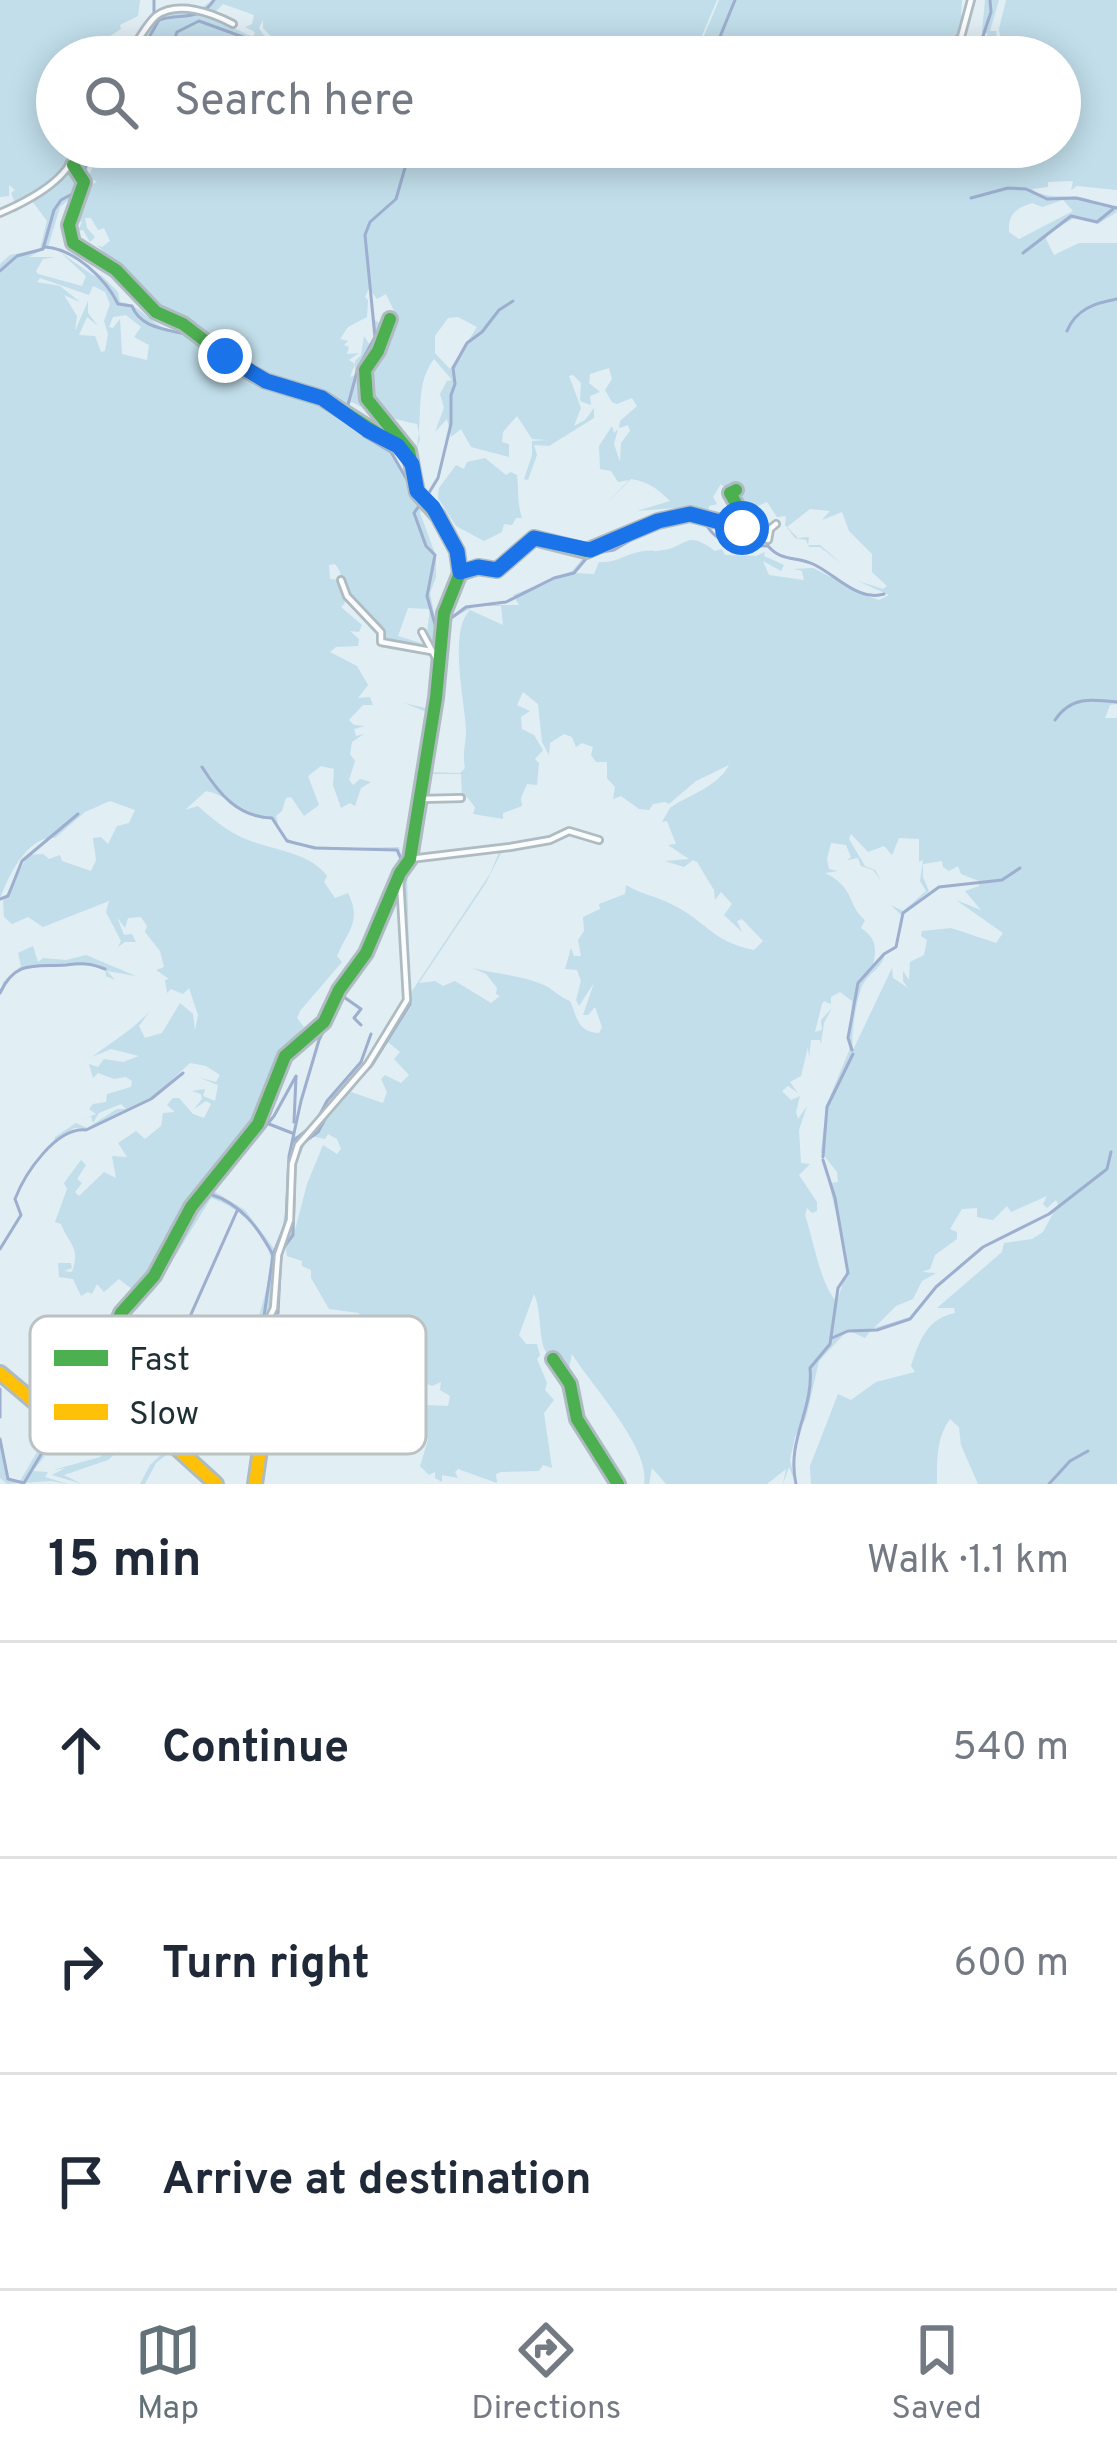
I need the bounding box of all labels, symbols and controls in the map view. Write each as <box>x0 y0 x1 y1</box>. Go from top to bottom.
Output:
search box <box>36 36 1081 168</box>
icon: search <box>78 69 144 135</box>
text: Search here <box>174 74 414 131</box>
route end <box>198 329 252 383</box>
route start <box>715 501 769 555</box>
legend <box>30 1316 426 1454</box>
text: Fast <box>129 1341 190 1383</box>
text: Slow <box>129 1395 199 1437</box>
text: 15 min <box>48 1530 202 1595</box>
text: Walk · 1.1 km <box>867 1538 1069 1587</box>
icon: ahead <box>48 1717 114 1783</box>
text: Continue <box>162 1721 349 1778</box>
text: 540 m <box>953 1725 1069 1774</box>
icon: right <box>48 1933 114 1999</box>
text: Turn right <box>162 1937 370 1994</box>
text: 600 m <box>954 1941 1069 1990</box>
icon: arrive <box>48 2149 114 2215</box>
text: Arrive at destination <box>162 2153 592 2210</box>
tab: Map <box>135 2317 201 2431</box>
tab: Directions <box>471 2317 621 2431</box>
tab: Saved <box>891 2317 982 2431</box>

